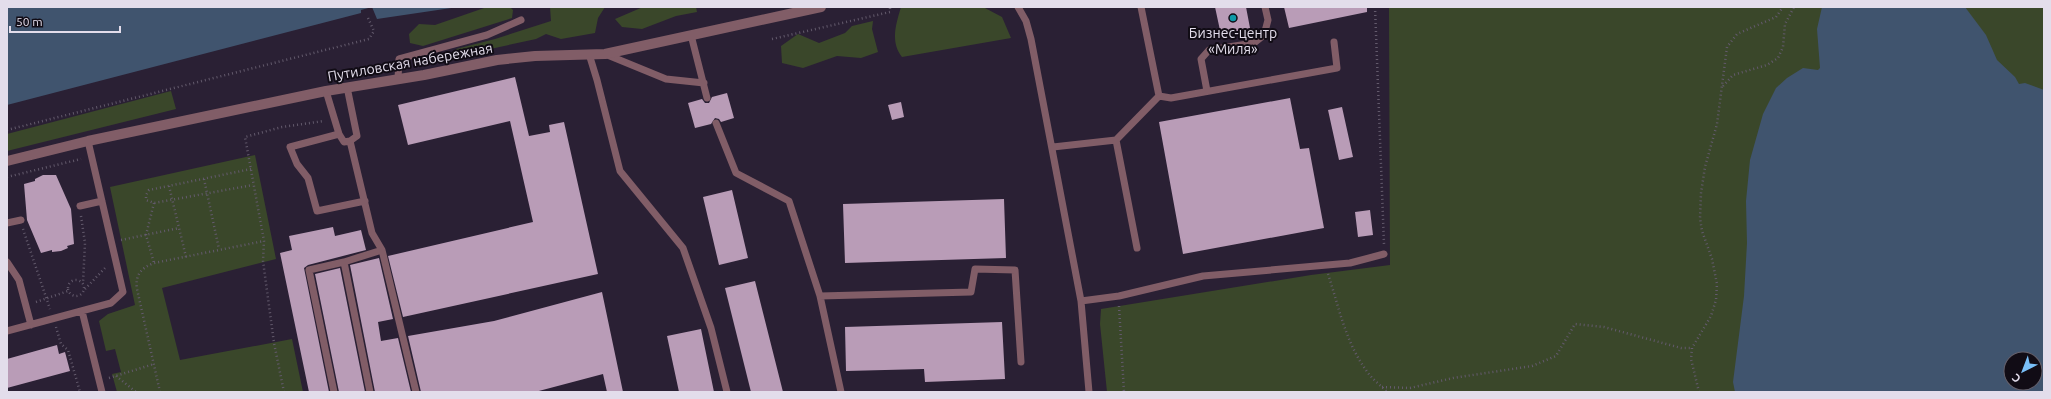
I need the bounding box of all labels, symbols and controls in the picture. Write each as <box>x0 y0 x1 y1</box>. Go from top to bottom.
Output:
scale bar <box>10 8 120 34</box>
marker: Бизнес-центр «Миля» <box>1228 13 1238 23</box>
text: 50 m <box>16 15 43 28</box>
place label: Бизнес-центр «Миля» <box>1189 25 1277 57</box>
street label: Путиловская набережная <box>326 40 494 84</box>
north arrow <box>2003 351 2043 391</box>
text: С <box>2010 372 2023 385</box>

